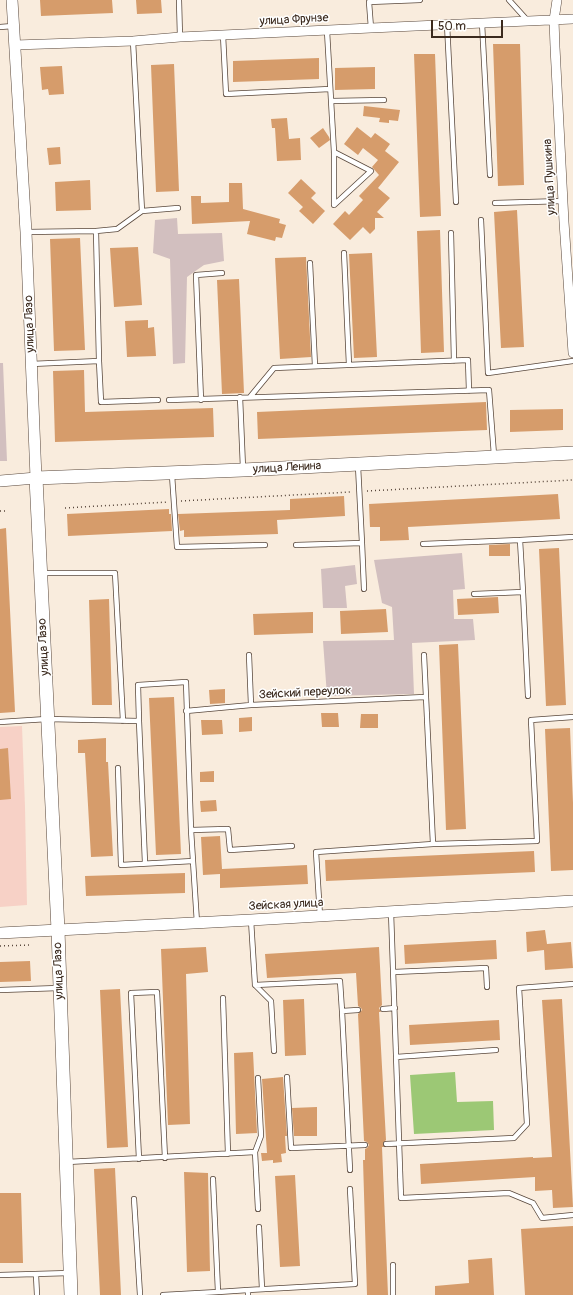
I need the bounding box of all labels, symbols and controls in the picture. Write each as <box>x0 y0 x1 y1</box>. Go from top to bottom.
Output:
street label: улица Фрунзе <box>259 11 329 29</box>
scale bar <box>433 12 505 38</box>
text: 50 m <box>438 19 466 34</box>
street label: улица Пушкина <box>541 138 559 216</box>
street label: улица Лазо <box>22 295 38 353</box>
street label: улица Ленина <box>252 459 322 477</box>
street label: улица Лазо <box>35 618 53 676</box>
street label: Зейский переулок <box>258 683 352 703</box>
street label: Зейская улица <box>248 896 324 914</box>
street label: улица Лазо <box>51 942 67 1000</box>

